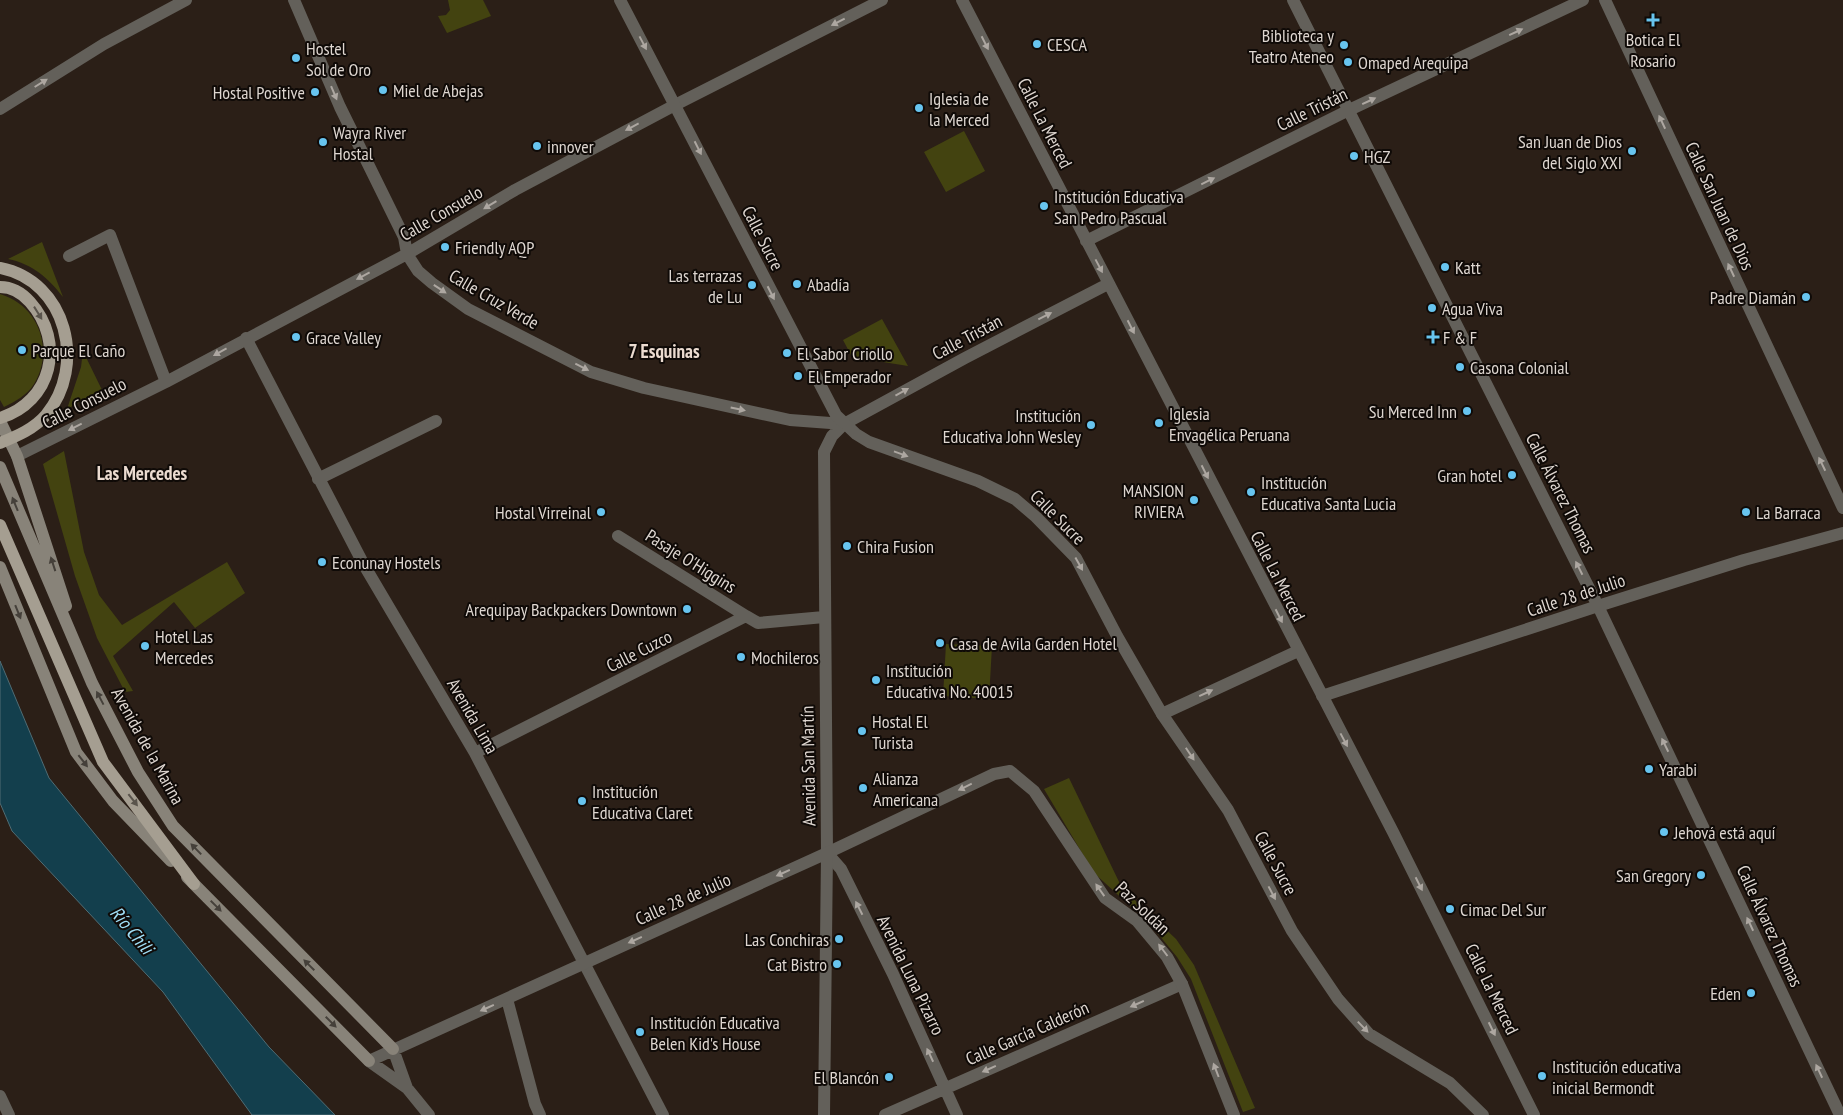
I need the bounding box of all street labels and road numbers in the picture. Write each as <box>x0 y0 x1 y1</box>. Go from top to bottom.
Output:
street label: Calle La Merced <box>1012 74 1078 172</box>
street label: Calle Tristán <box>1273 82 1351 136</box>
street label: Calle San Juan de Dios <box>1680 138 1760 274</box>
street label: Calle Consuelo <box>396 180 487 246</box>
street label: Calle Sucre <box>737 202 789 274</box>
street label: Calle Cruz Verde <box>445 264 543 334</box>
street label: Calle Tristán <box>928 309 1006 365</box>
street label: Calle Consuelo <box>38 372 130 434</box>
street label: Calle Álvarez Thomas <box>1521 429 1601 557</box>
street label: Calle Sucre <box>1025 484 1091 550</box>
street label: Pasaje O'Higgins <box>641 524 741 598</box>
street label: Calle La Merced <box>1245 527 1311 625</box>
street label: Calle 28 de Julio <box>1524 568 1628 622</box>
street label: Calle Cuzco <box>602 625 676 677</box>
street label: Avenida Lima <box>442 674 504 758</box>
street label: Avenida de la Marina <box>106 684 190 808</box>
street label: Avenida San Martín <box>795 706 821 826</box>
street label: Calle Sucre <box>1250 827 1302 899</box>
street label: Calle Álvarez Thomas <box>1732 861 1808 991</box>
street label: Calle 28 de Julio <box>632 868 734 930</box>
street label: Paz Soldán <box>1111 876 1175 940</box>
street label: Avenida Luna Pizarro <box>872 911 950 1039</box>
street label: Calle La Merced <box>1460 940 1524 1038</box>
street label: Calle García Calderón <box>962 996 1092 1070</box>

